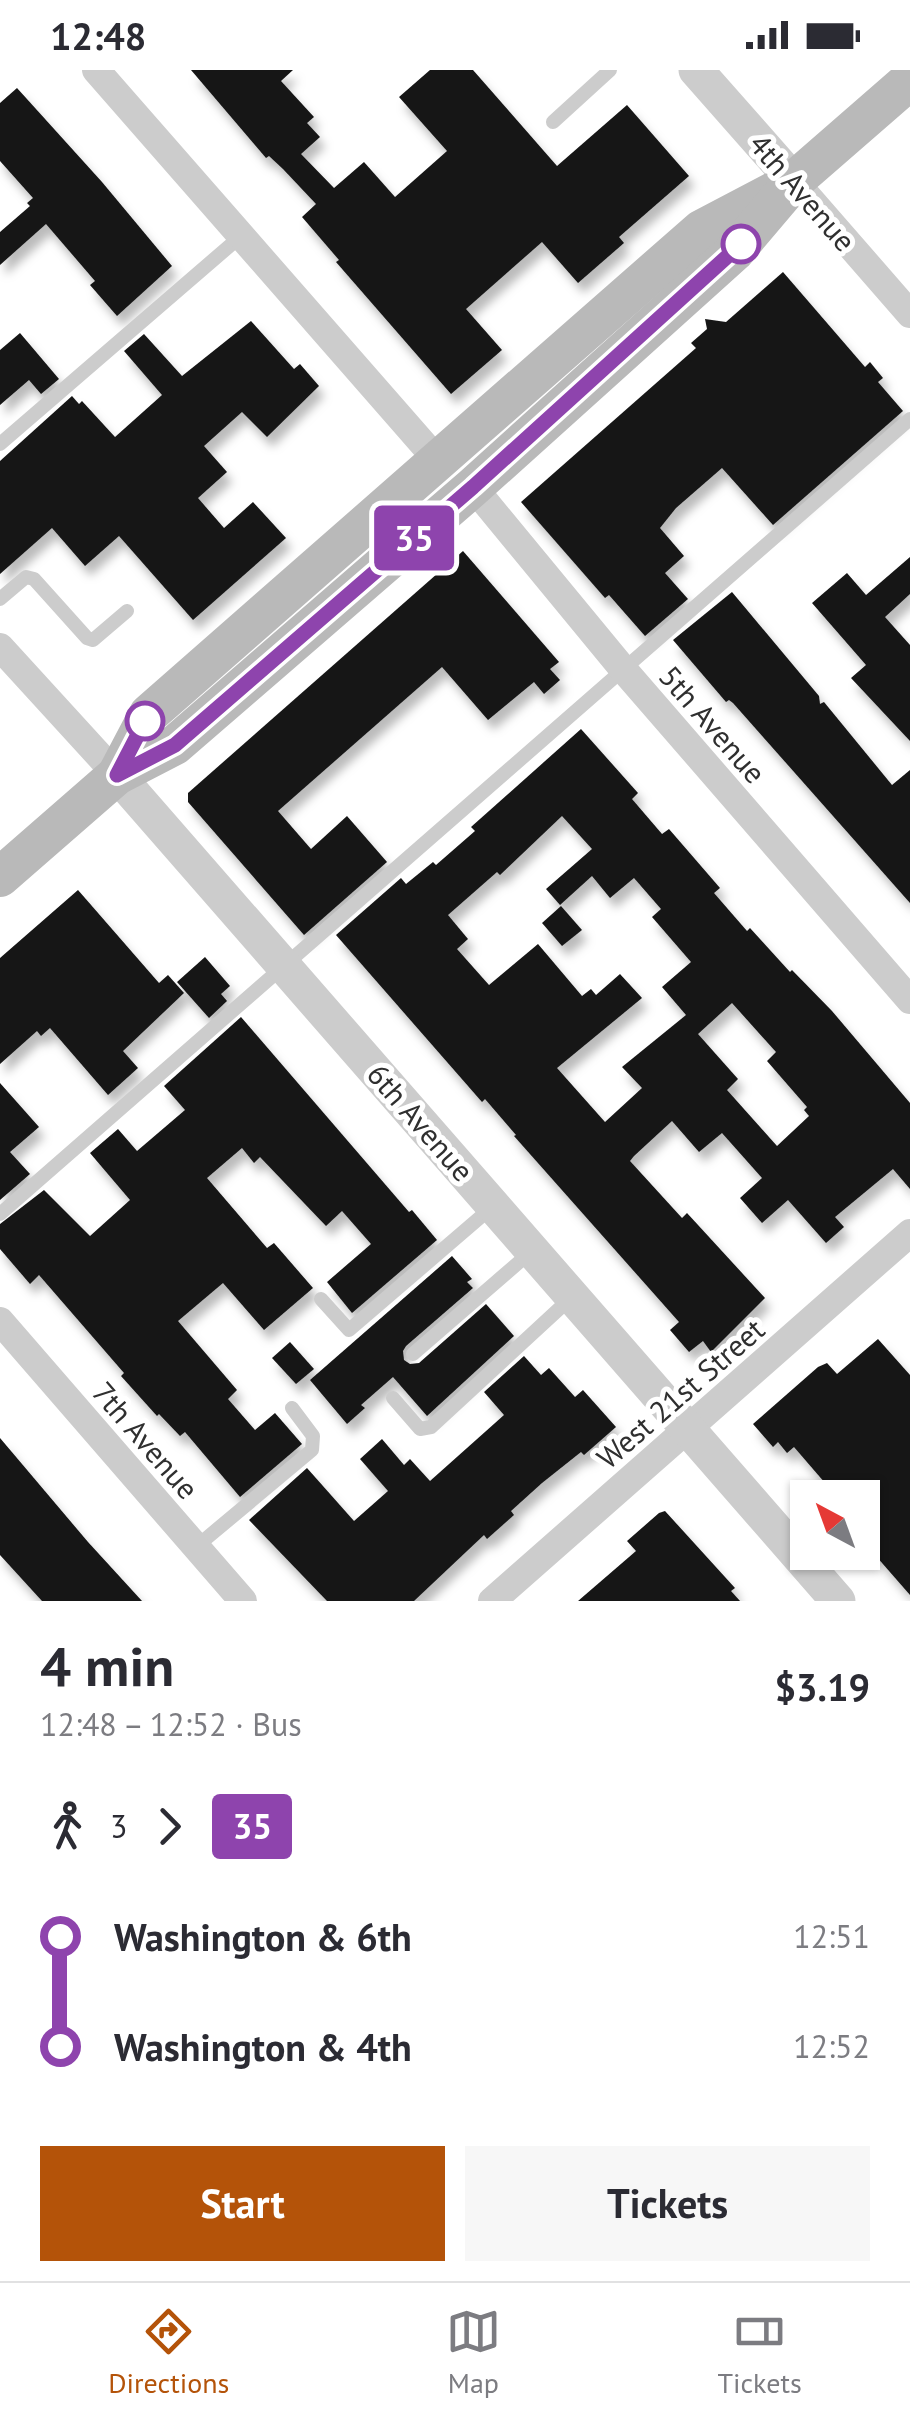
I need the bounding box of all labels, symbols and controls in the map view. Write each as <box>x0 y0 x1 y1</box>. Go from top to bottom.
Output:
text: 12:48 <box>50 11 146 60</box>
street label: 4th Avenue <box>741 125 865 259</box>
unlabelled marker <box>722 225 760 263</box>
line badge: 35 <box>369 506 459 570</box>
text: 35 <box>394 515 434 561</box>
street label: 5th Avenue <box>651 657 775 791</box>
unlabelled marker <box>126 702 164 740</box>
street label: 6th Avenue <box>359 1055 483 1189</box>
street label: West 21st Street <box>588 1309 772 1477</box>
street label: 7th Avenue <box>84 1373 208 1507</box>
north arrow <box>790 1480 880 1570</box>
map controls <box>790 1480 880 1570</box>
text: 4 min <box>40 1630 174 1701</box>
text: $3.19 <box>774 1662 870 1711</box>
text: 12:48 – 12:52 · Bus <box>40 1703 302 1745</box>
icon: walk <box>40 1799 95 1854</box>
icon: forward <box>142 1799 197 1854</box>
text: 35 <box>232 1803 272 1849</box>
text: 3 <box>110 1805 127 1847</box>
text: Washington & 6th <box>114 1912 412 1961</box>
text: 12:51 <box>793 1915 870 1957</box>
text: Washington & 4th <box>114 2022 412 2071</box>
text: 12:52 <box>793 2025 870 2067</box>
button: Start <box>40 2146 445 2261</box>
button: Tickets <box>465 2146 870 2261</box>
tab: Directions <box>108 2304 229 2401</box>
tab: Map <box>446 2304 501 2401</box>
tab: Tickets <box>717 2304 802 2401</box>

